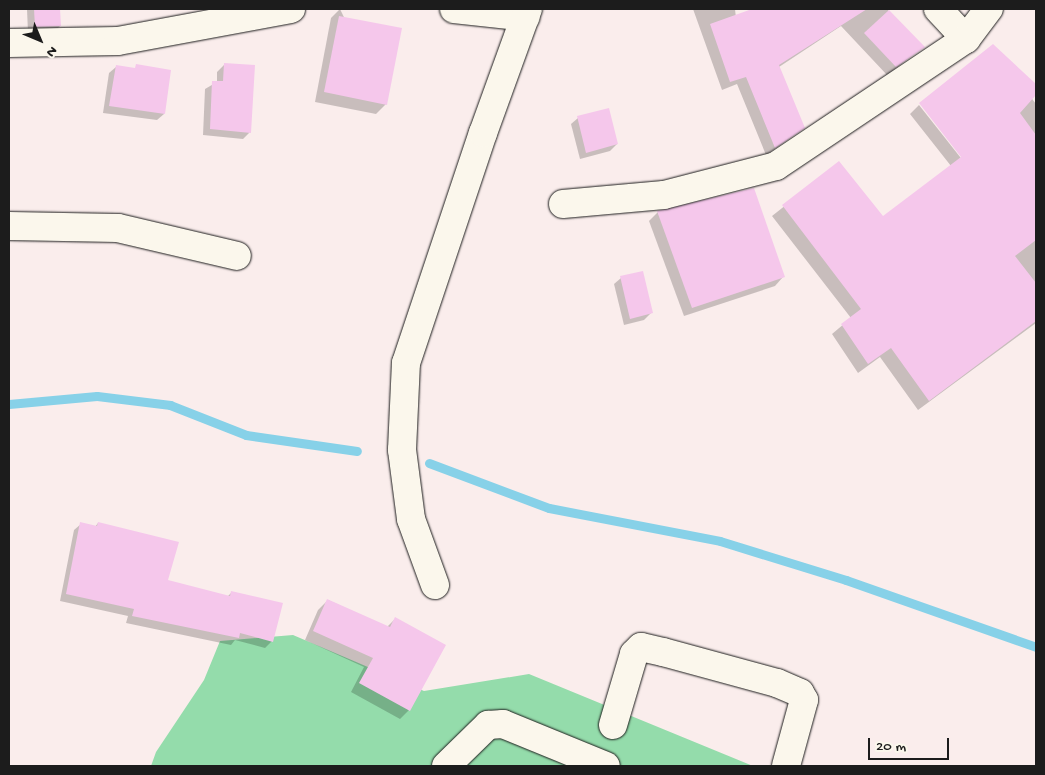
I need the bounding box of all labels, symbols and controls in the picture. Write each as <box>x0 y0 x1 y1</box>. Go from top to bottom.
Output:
north arrow <box>15 15 65 65</box>
text: N <box>42 42 60 60</box>
scale bar <box>870 728 951 760</box>
text: 20 m <box>876 738 906 756</box>

